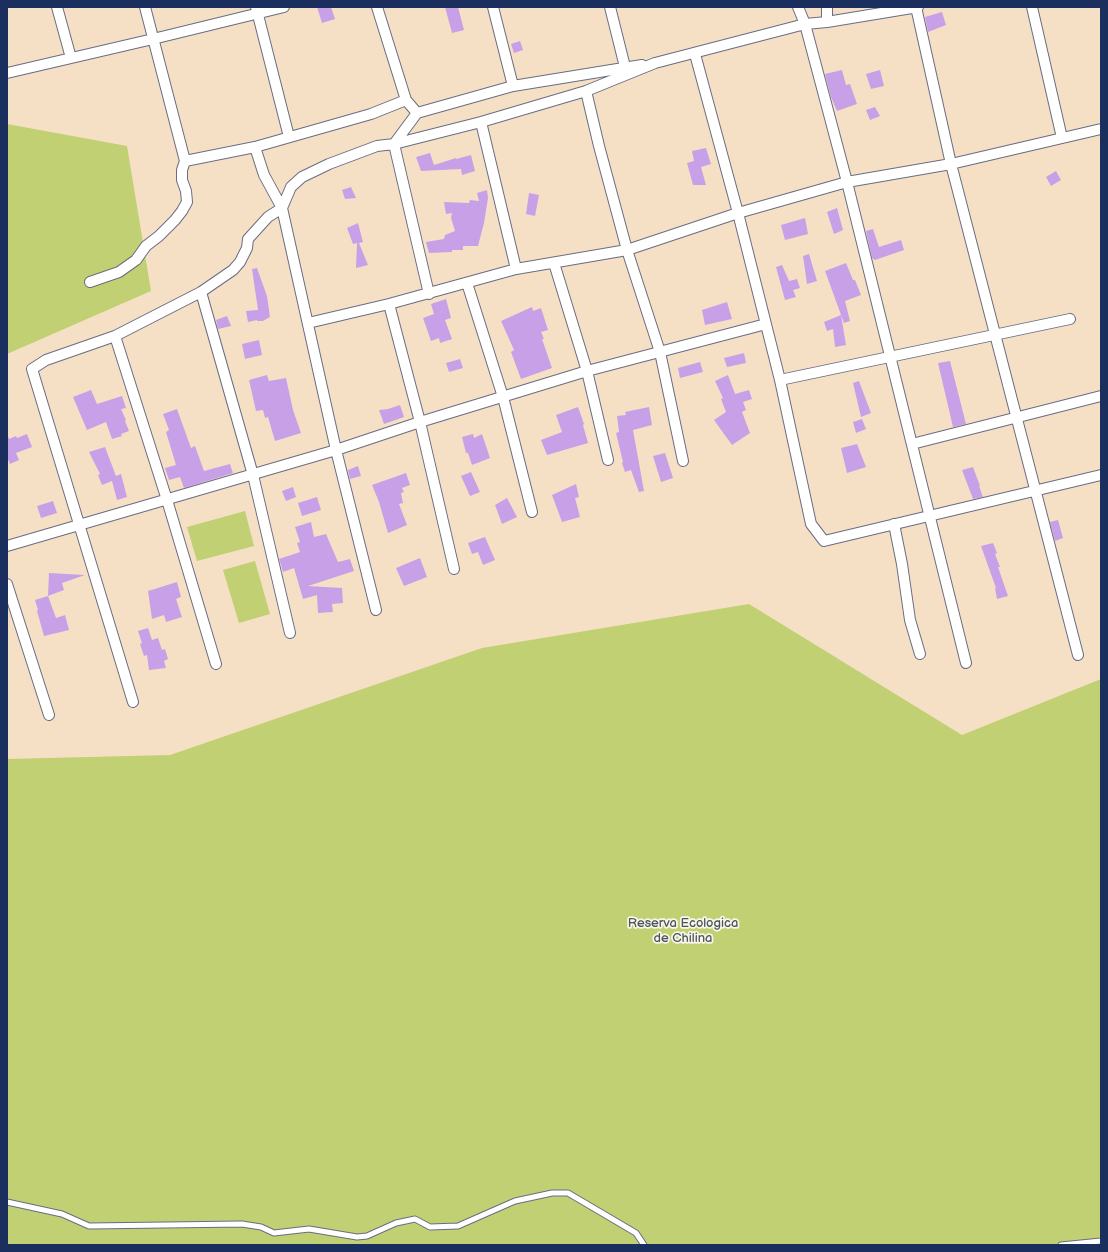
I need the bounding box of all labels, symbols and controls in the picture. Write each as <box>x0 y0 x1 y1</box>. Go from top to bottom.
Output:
park label: Reserva Ecologica de Chilina <box>628 916 738 947</box>

